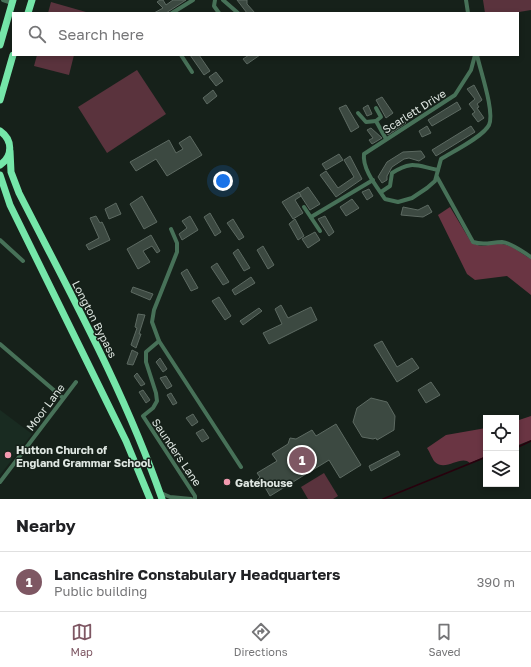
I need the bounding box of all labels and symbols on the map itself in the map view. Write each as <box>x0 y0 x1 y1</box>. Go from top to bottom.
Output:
street label: Scarlett Drive <box>380 86 448 136</box>
your location <box>213 171 233 191</box>
street label: Longton Bypass <box>70 278 120 360</box>
street label: Moor Lane <box>23 381 67 433</box>
street label: Saunders Lane <box>150 416 204 488</box>
place label: Hutton Church of England Grammar School <box>16 443 151 469</box>
pin: 1 <box>289 445 315 475</box>
marker: Hutton Church of England Grammar School <box>3 450 13 460</box>
place label: Gatehouse <box>235 476 293 489</box>
marker: Gatehouse <box>222 477 232 487</box>

